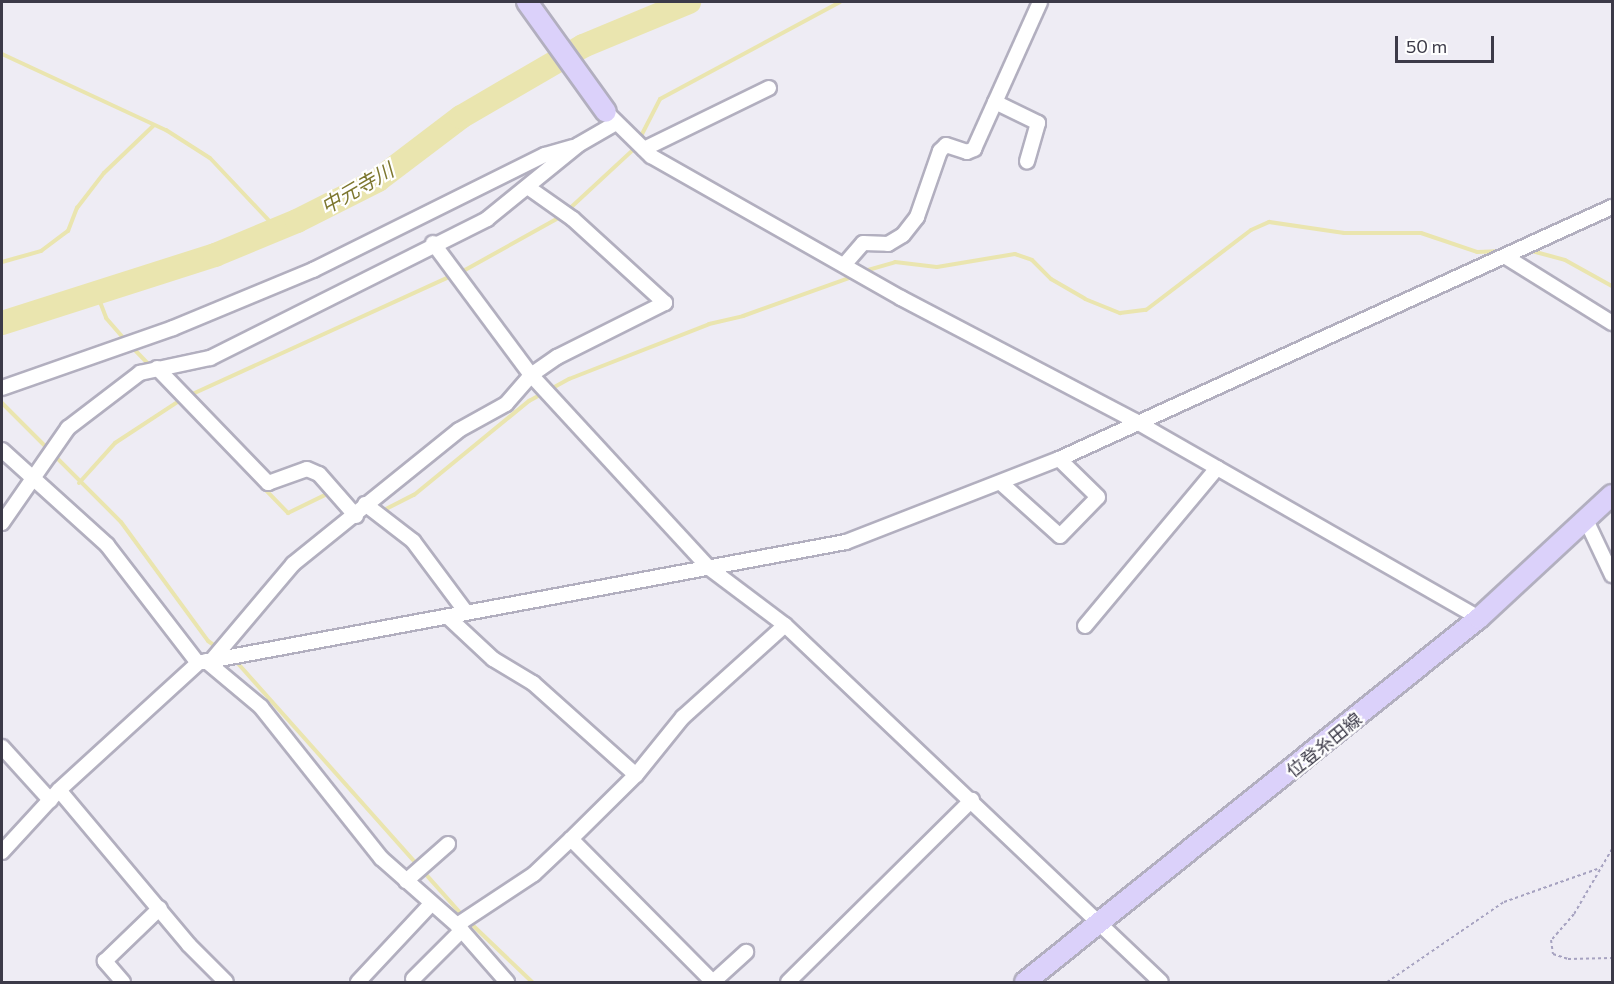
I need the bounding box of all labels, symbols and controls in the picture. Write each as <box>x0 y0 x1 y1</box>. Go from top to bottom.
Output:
scale bar <box>1398 24 1497 62</box>
text: 50 m <box>1406 35 1447 57</box>
water label: 中元寺川 <box>316 158 398 218</box>
street label: 位登糸田線 <box>1282 708 1366 782</box>

